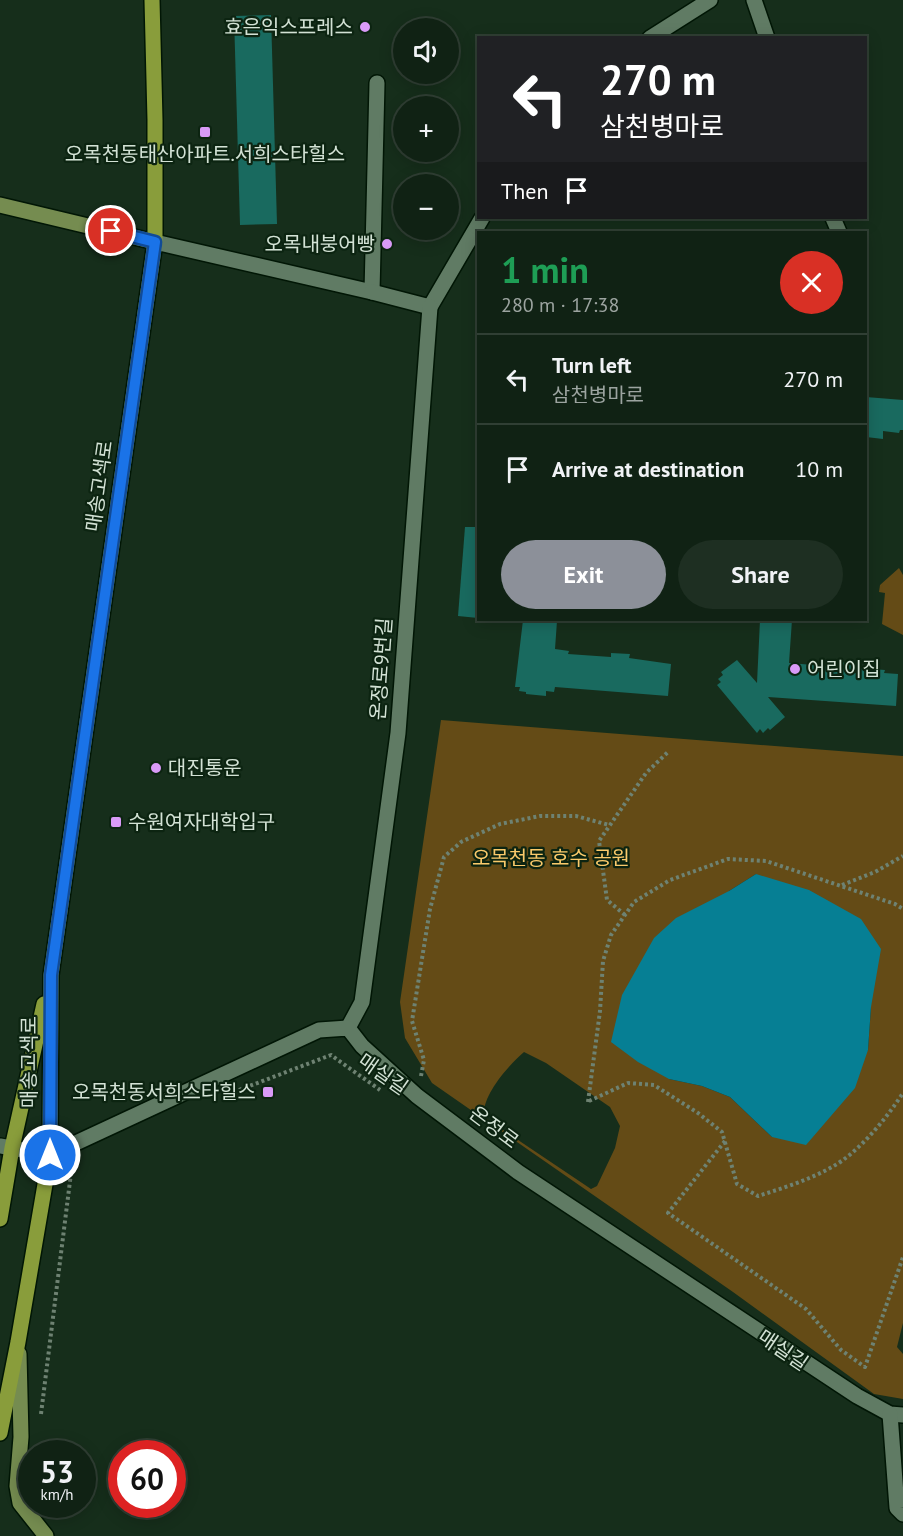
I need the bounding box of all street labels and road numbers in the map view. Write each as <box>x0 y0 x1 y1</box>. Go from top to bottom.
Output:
street label: 매송고색로 <box>80 439 118 533</box>
street label: 온정로9번길 <box>364 617 398 721</box>
street label: 매송고색로 <box>16 1016 42 1108</box>
street label: 매실길 <box>353 1048 413 1100</box>
street label: 온정로 <box>464 1100 524 1154</box>
street label: 매실길 <box>753 1324 813 1376</box>

